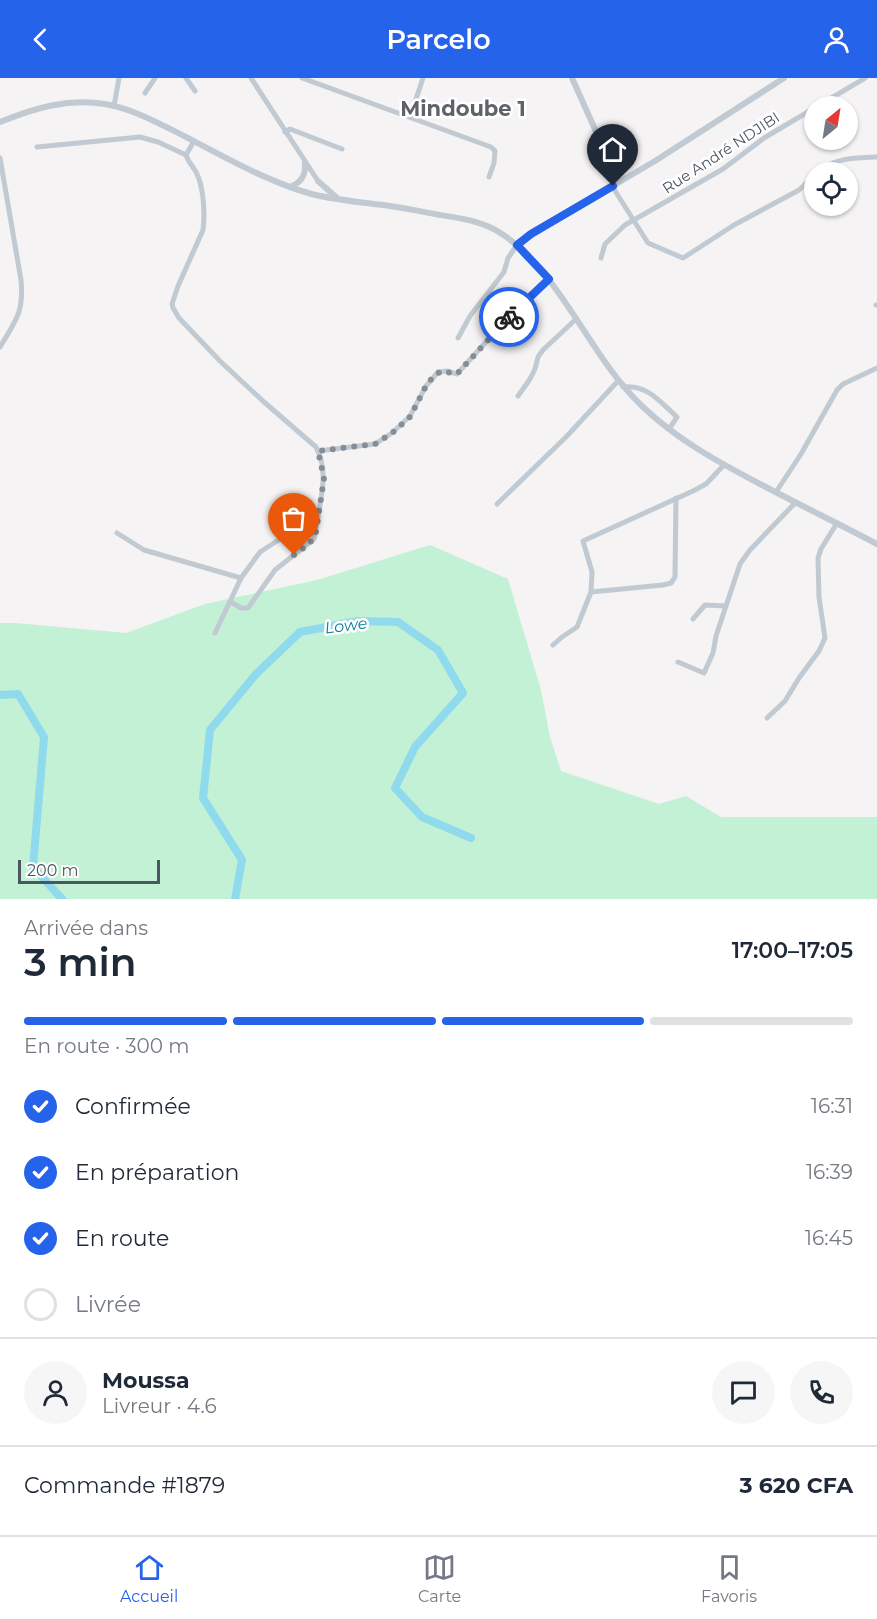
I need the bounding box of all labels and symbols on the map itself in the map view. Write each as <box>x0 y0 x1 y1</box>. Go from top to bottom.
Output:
district label: Mindoube 1 <box>400 96 526 121</box>
north arrow <box>804 96 858 150</box>
street label: Rue André NDJIBI <box>659 108 783 198</box>
pin <box>587 124 638 186</box>
courier <box>479 287 539 347</box>
pin <box>268 493 319 555</box>
water label: Lowe <box>324 613 368 638</box>
scale bar <box>18 857 160 884</box>

